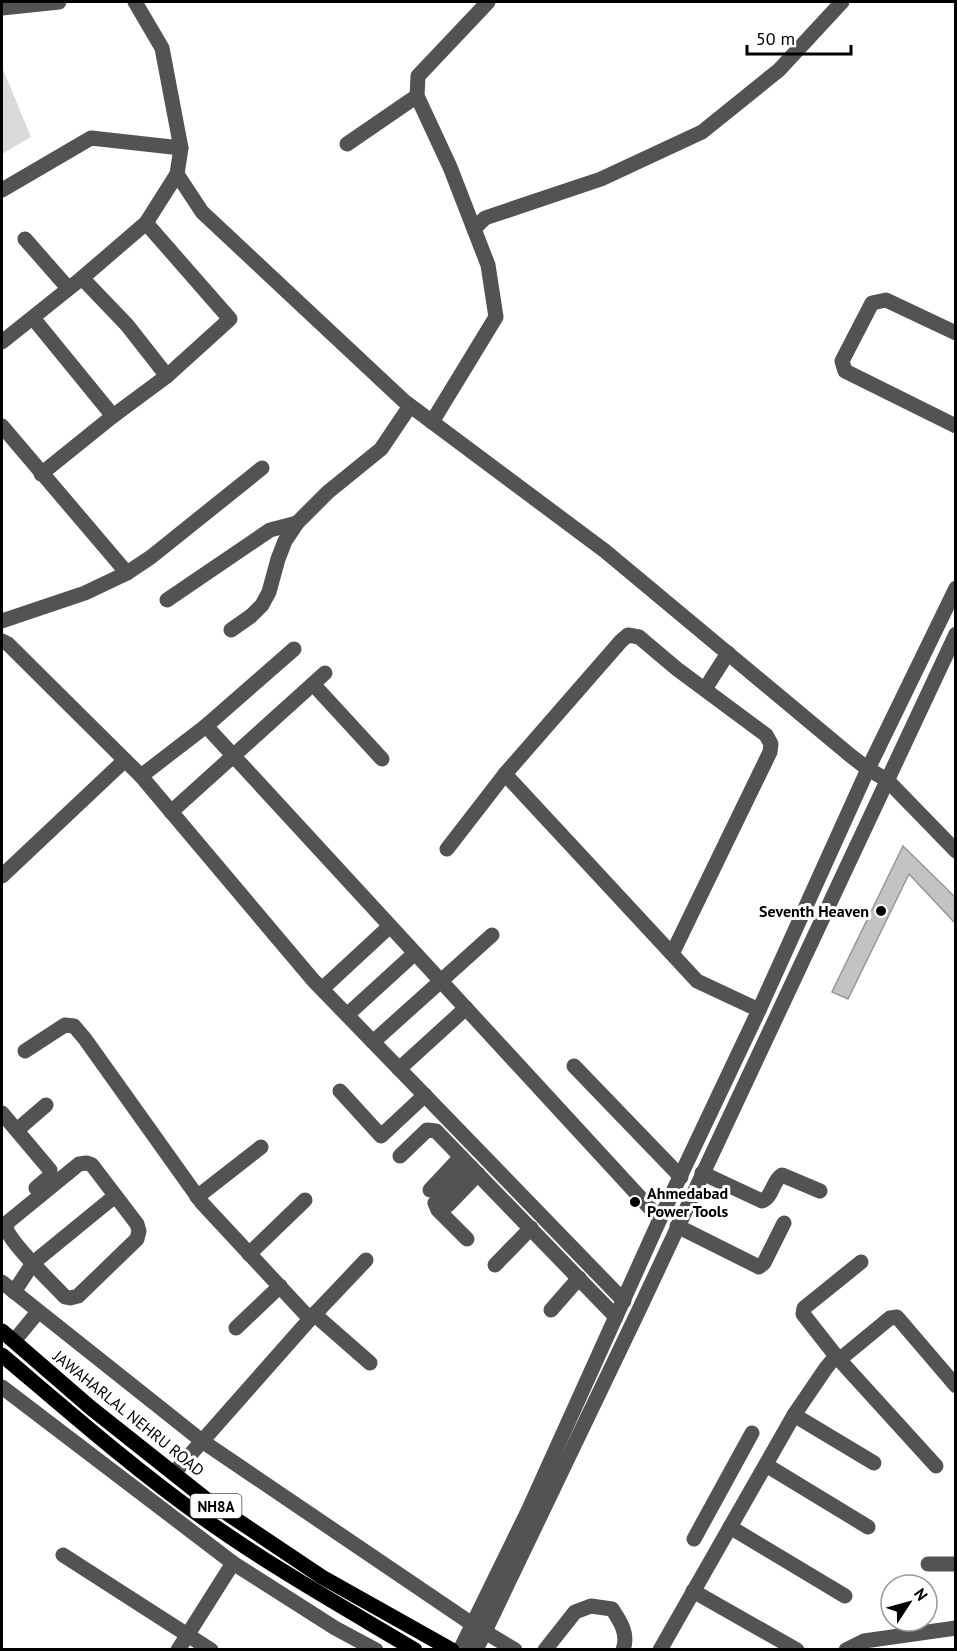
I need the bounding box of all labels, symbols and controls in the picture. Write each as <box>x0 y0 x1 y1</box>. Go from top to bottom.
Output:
scale bar <box>747 18 850 56</box>
text: 50 m <box>756 27 795 50</box>
place label: Seventh Heaven <box>759 901 869 921</box>
marker: Seventh Heaven <box>874 904 888 918</box>
place label: Ahmedabad Power Tools <box>647 1183 729 1221</box>
marker: Ahmedabad Power Tools <box>628 1195 642 1209</box>
street label: JAWAHARLAL NEHRU ROAD <box>49 1345 209 1480</box>
road number: NH8A <box>190 1494 242 1518</box>
north arrow <box>879 1573 939 1633</box>
text: N <box>910 1584 932 1604</box>

